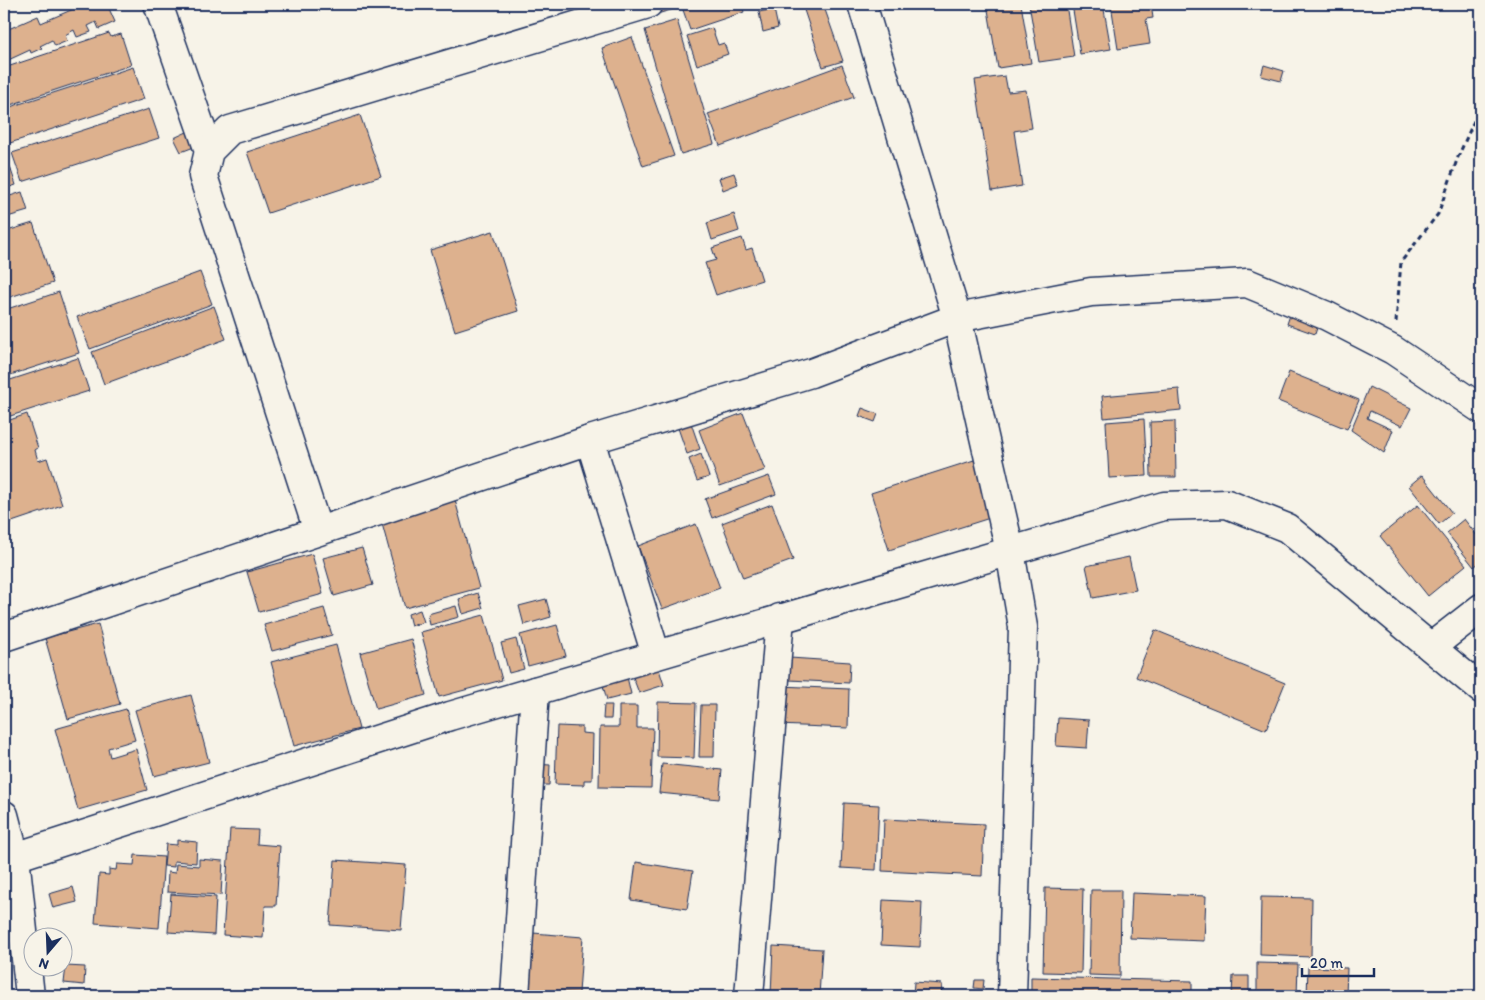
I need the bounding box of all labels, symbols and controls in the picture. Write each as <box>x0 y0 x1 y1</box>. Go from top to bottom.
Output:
north arrow <box>22 928 72 978</box>
scale bar <box>1302 945 1375 977</box>
text: N <box>37 954 51 973</box>
text: 20 m <box>1310 954 1344 972</box>

